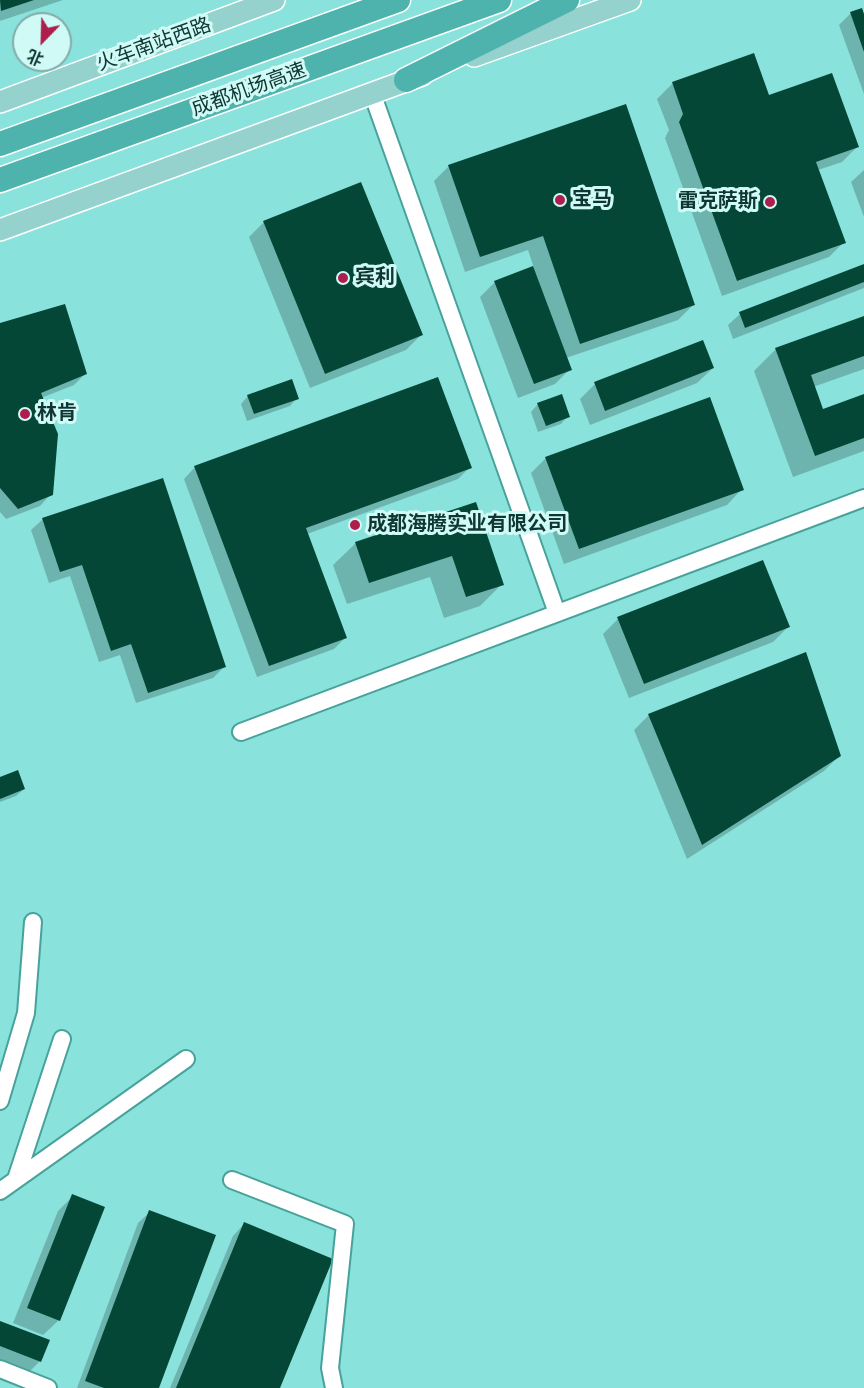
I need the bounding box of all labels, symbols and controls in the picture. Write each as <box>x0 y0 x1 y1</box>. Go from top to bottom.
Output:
north arrow <box>12 12 72 72</box>
street label: 火车南站西路 <box>94 13 214 77</box>
text: 北 <box>24 44 47 70</box>
street label: 成都机场高速 <box>189 58 309 122</box>
place label: 宝马 <box>572 188 612 212</box>
place label: 雷克萨斯 <box>678 190 758 214</box>
marker: 宝马 <box>553 193 567 207</box>
marker: 雷克萨斯 <box>763 195 777 209</box>
place label: 宾利 <box>355 266 395 290</box>
marker: 宾利 <box>336 271 350 285</box>
place label: 林肯 <box>37 402 77 426</box>
marker: 林肯 <box>18 407 32 421</box>
place label: 成都海腾实业有限公司 <box>367 513 567 537</box>
marker: 成都海腾实业有限公司 <box>348 518 362 532</box>

